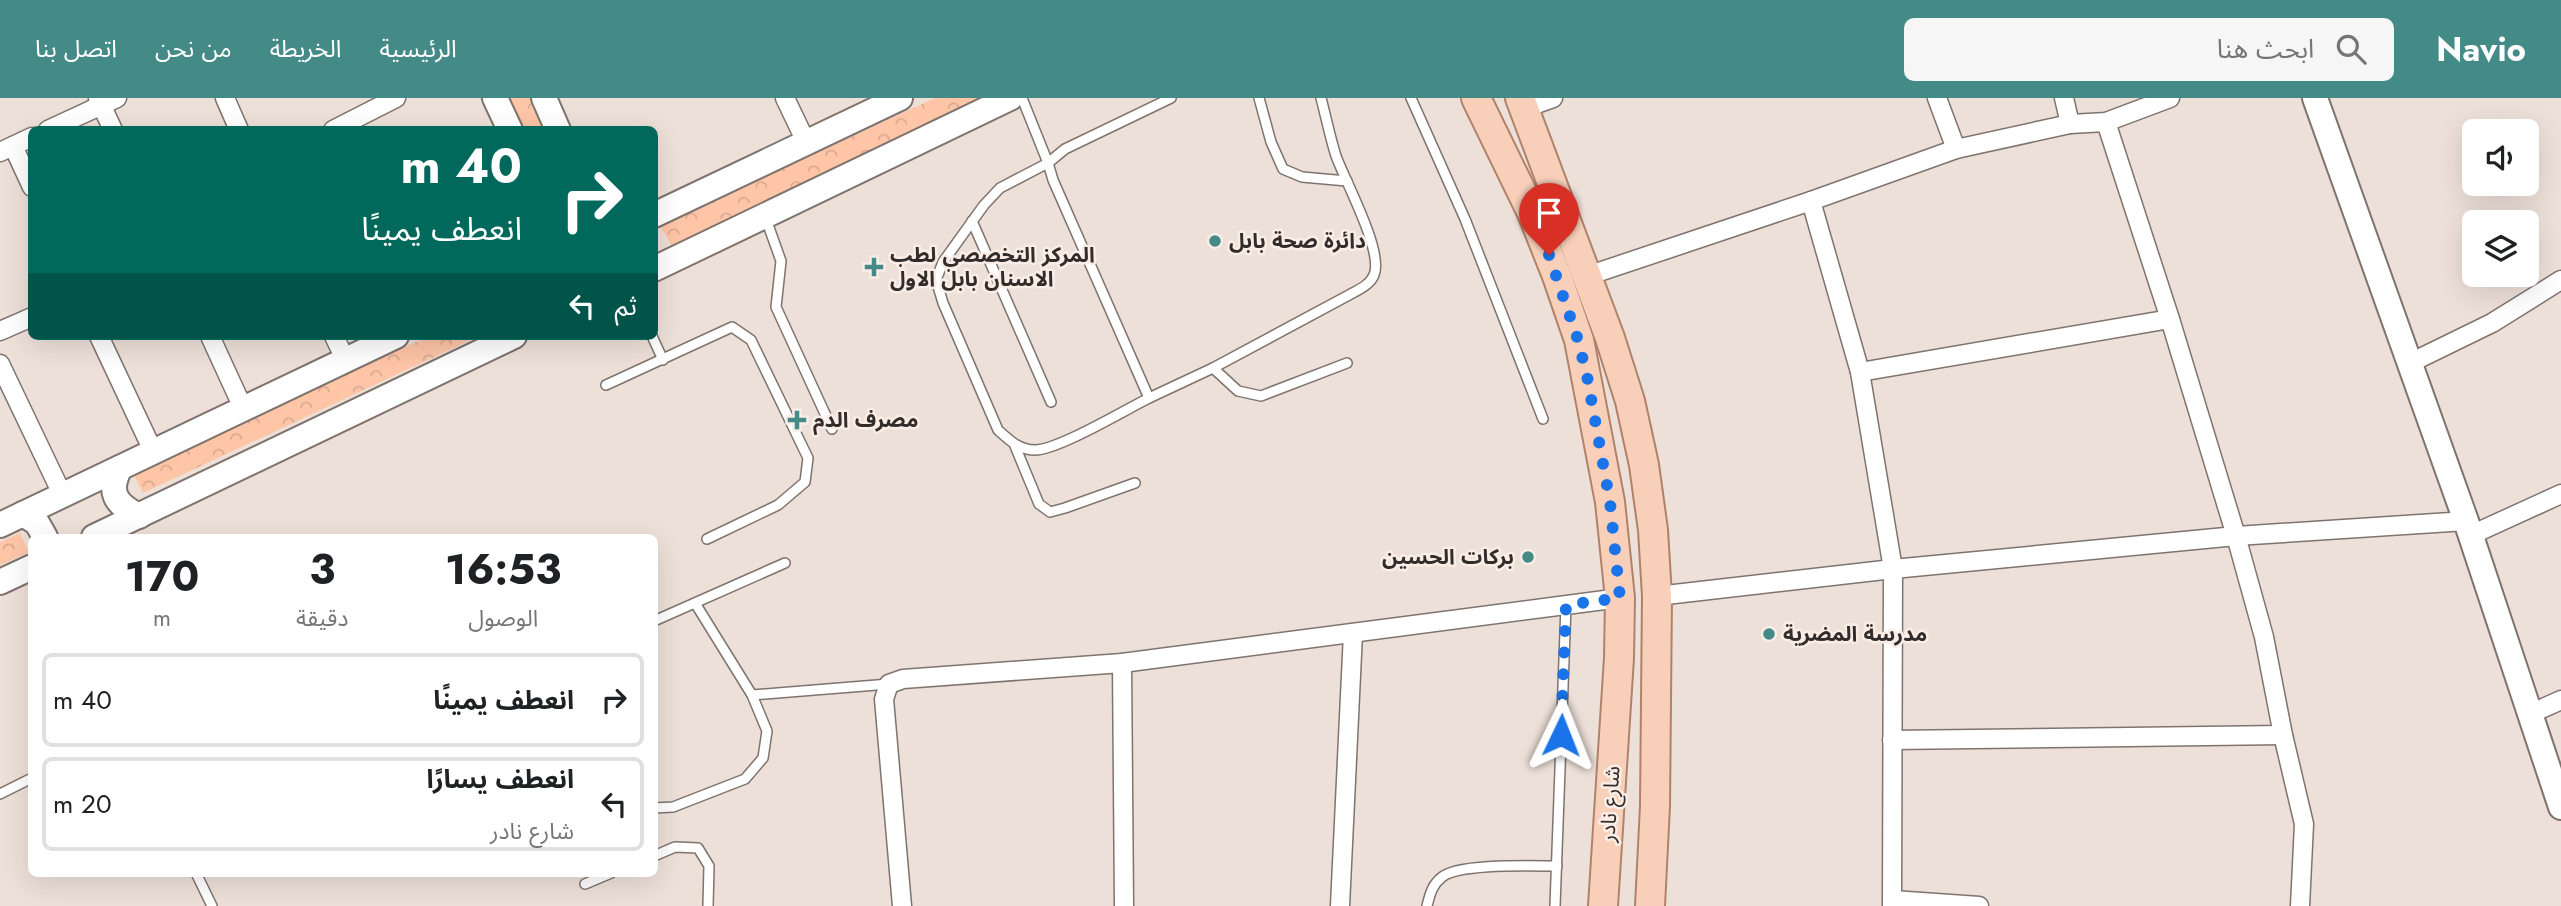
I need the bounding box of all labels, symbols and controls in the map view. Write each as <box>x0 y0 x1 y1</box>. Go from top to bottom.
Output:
search box <box>1904 18 2394 81</box>
text: Navio <box>2436 26 2526 73</box>
text: ابحث هنا <box>2217 30 2314 68</box>
icon: search <box>2332 30 2370 68</box>
text: اتصل بنا <box>35 31 117 66</box>
text: من نحن <box>155 31 232 66</box>
text: الخريطة <box>270 31 342 66</box>
text: الرئيسية <box>380 31 457 66</box>
map controls <box>2462 119 2539 287</box>
button: sound <box>2462 119 2539 196</box>
text: 40 m <box>400 131 522 201</box>
icon: right <box>546 154 637 245</box>
pin <box>1519 183 1579 255</box>
icon: arrive <box>1530 194 1568 232</box>
text: انعطف يمينًا <box>361 206 522 252</box>
button: layers <box>2462 210 2539 287</box>
place label: دائرة صحة بابل <box>1229 226 1366 256</box>
marker: دائرة صحة بابل <box>1207 233 1223 249</box>
place label: المركز التخصصي لطب الاسنان بابل الاول <box>890 240 1095 294</box>
marker: المركز التخصصي لطب الاسنان بابل الاول <box>864 257 884 277</box>
icon: left <box>563 287 601 325</box>
text: ثم <box>615 287 637 325</box>
place label: مصرف الدم <box>813 405 918 436</box>
marker: مصرف الدم <box>787 410 807 430</box>
text: 3 <box>309 539 335 600</box>
text: 16:53 <box>445 539 561 600</box>
place label: بركات الحسين <box>1382 542 1514 572</box>
text: 170 <box>125 546 199 607</box>
marker: بركات الحسين <box>1520 549 1536 565</box>
text: m <box>153 601 171 635</box>
text: دقيقة <box>296 601 348 635</box>
text: الوصول <box>468 601 538 635</box>
place label: مدرسة المضرية <box>1783 619 1927 649</box>
marker: مدرسة المضرية <box>1761 626 1777 642</box>
text: 40 m <box>53 681 112 719</box>
text: انعطف يمينًا <box>433 681 574 719</box>
icon: right <box>595 681 633 719</box>
position arrow <box>1524 698 1598 772</box>
text: انعطف يسارًا <box>427 760 574 798</box>
street label: شارع نادر <box>1592 765 1628 844</box>
text: 20 m <box>53 785 112 823</box>
icon: left <box>595 785 633 823</box>
text: شارع نادر <box>490 814 574 848</box>

